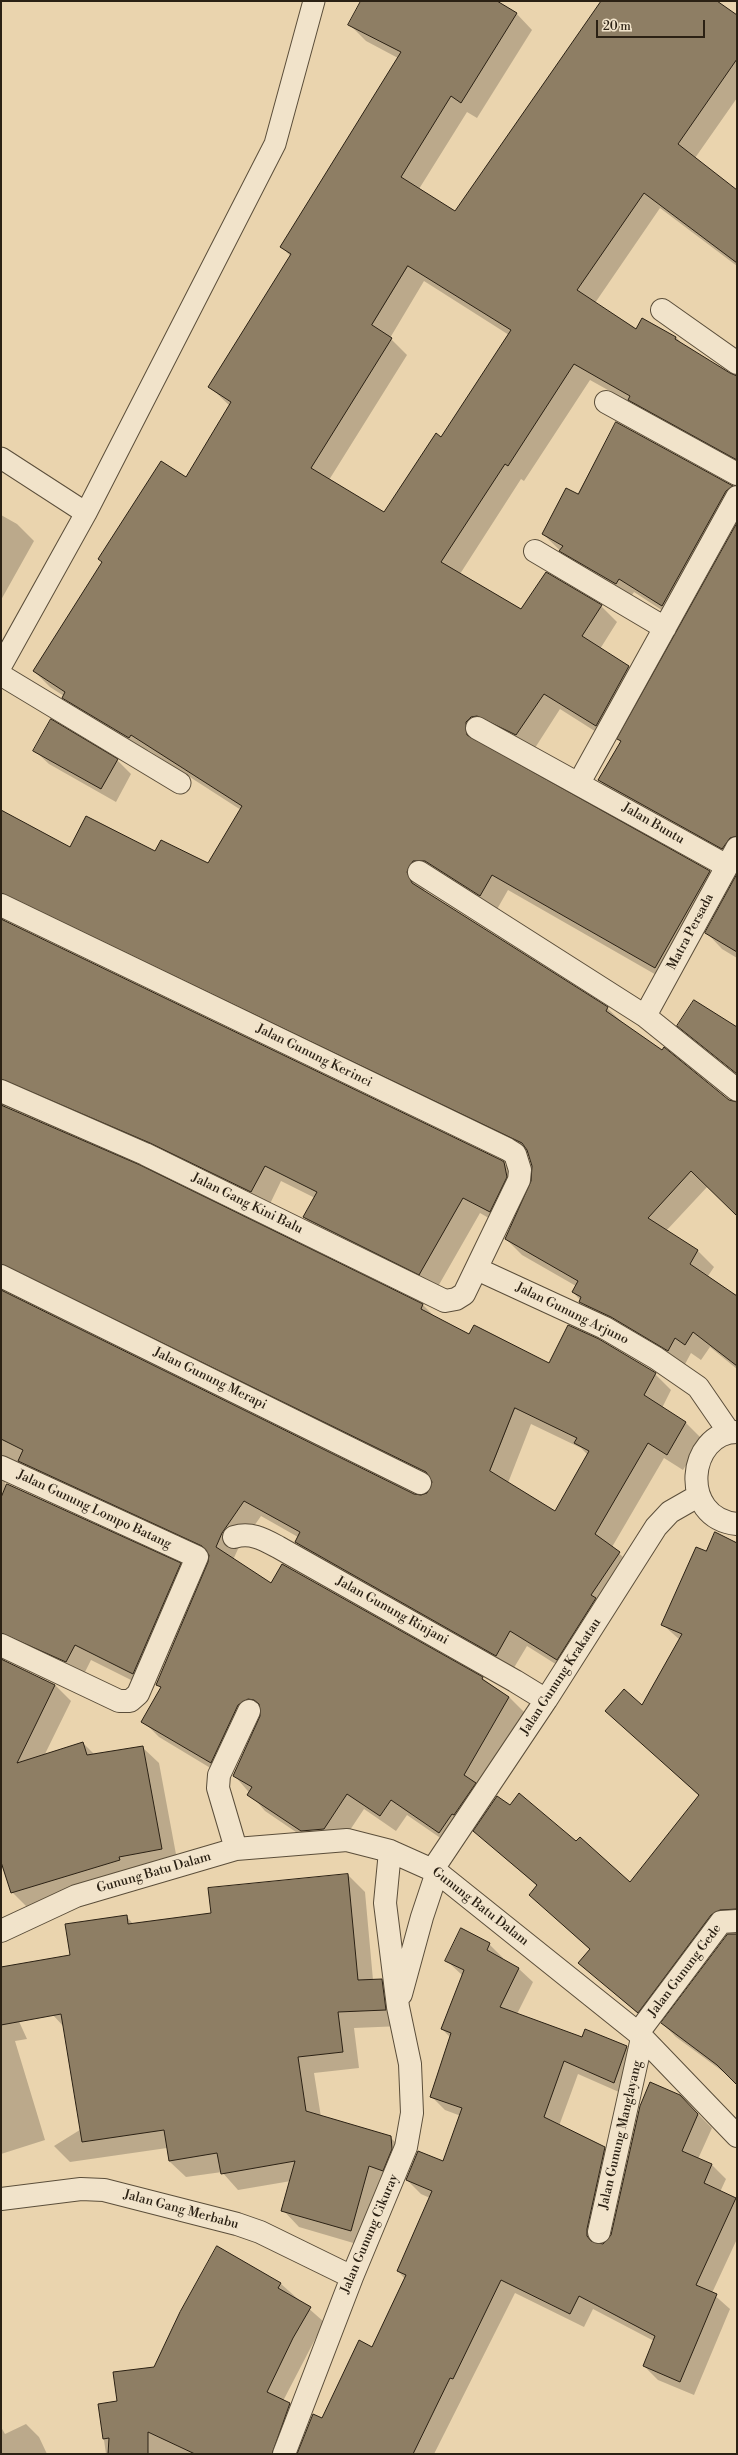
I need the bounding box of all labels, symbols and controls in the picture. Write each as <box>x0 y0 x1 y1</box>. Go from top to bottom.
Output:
scale bar <box>598 12 707 38</box>
text: 20 m <box>603 19 631 34</box>
street label: Jalan Buntu <box>619 800 687 848</box>
street label: Matra Persada <box>664 891 718 973</box>
street label: Jalan Gunung Kerinci <box>254 1021 374 1091</box>
street label: Jalan Gang Kini Balu <box>189 1170 305 1238</box>
street label: Jalan Gunung Arjuno <box>513 1280 631 1348</box>
street label: Jalan Gunung Merapi <box>151 1345 269 1413</box>
street label: Jalan Gunung Lompo Batang <box>14 1467 174 1553</box>
street label: Jalan Gunung Rinjani <box>333 1574 451 1648</box>
street label: Jalan Gunung Krakatau <box>517 1616 605 1738</box>
street label: Gunung Batu Dalam <box>95 1849 213 1897</box>
street label: Gunung Batu Dalam <box>429 1864 531 1950</box>
street label: Jalan Gunung Gede <box>645 1921 725 2021</box>
street label: Jalan Gunung Manglayang <box>596 2059 646 2211</box>
street label: Jalan Gunung Cikuray <box>338 2172 402 2296</box>
street label: Jalan Gang Merbabu <box>122 2187 240 2233</box>

